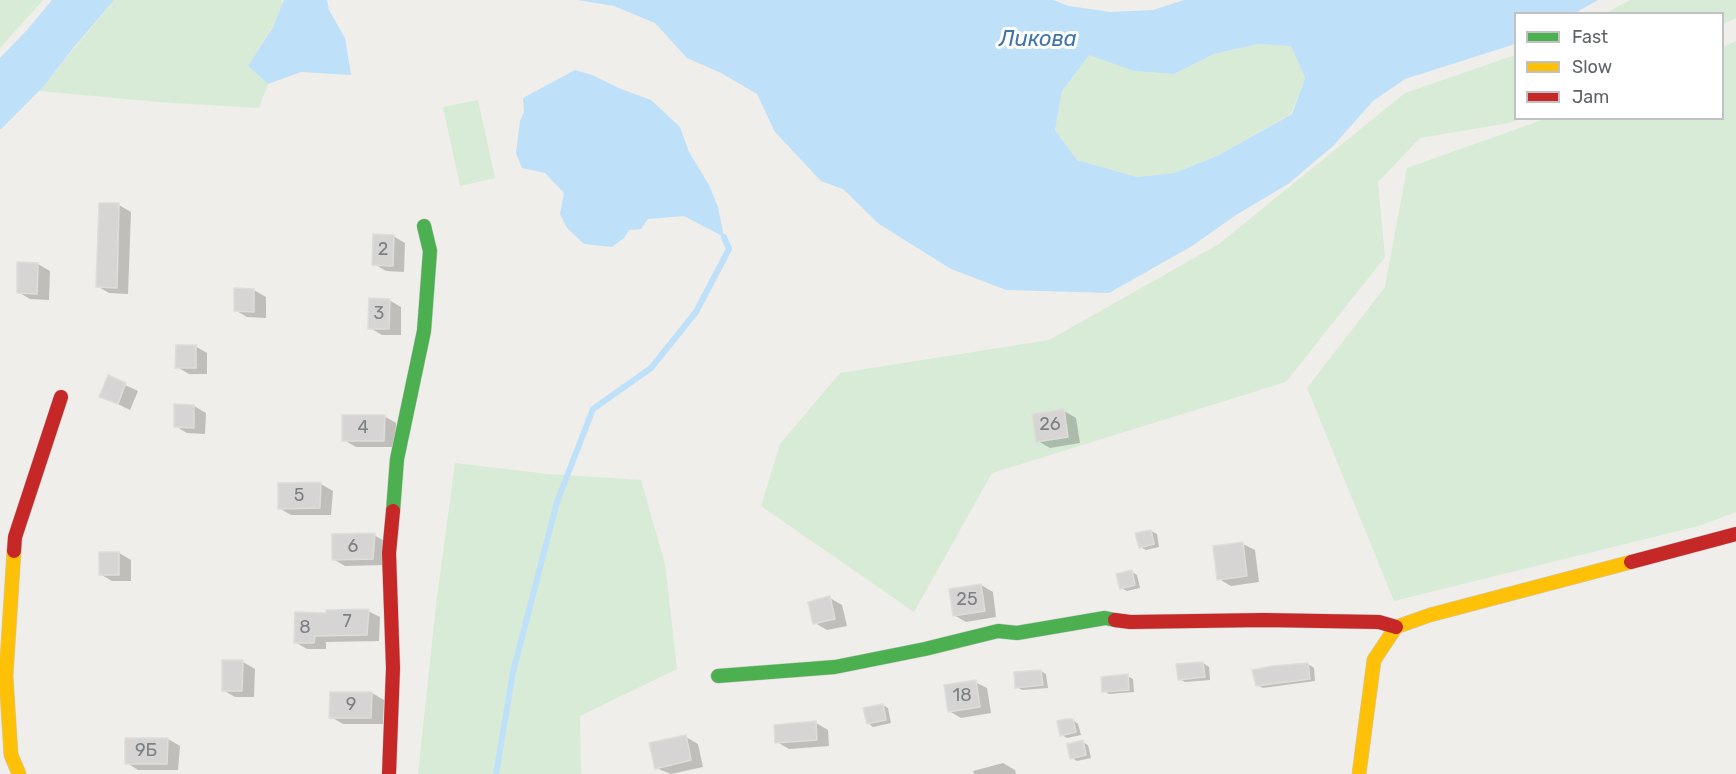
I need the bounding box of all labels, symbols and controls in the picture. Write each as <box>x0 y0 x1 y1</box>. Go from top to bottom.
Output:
legend <box>1514 12 1724 120</box>
text: Fast <box>1572 26 1608 48</box>
water label: Ликова <box>999 27 1077 53</box>
text: Slow <box>1572 56 1612 78</box>
text: Jam <box>1572 86 1609 108</box>
house number: 2 <box>378 239 388 261</box>
house number: 3 <box>374 303 384 325</box>
house number: 26 <box>1039 414 1061 436</box>
house number: 4 <box>357 417 369 439</box>
house number: 5 <box>294 485 304 507</box>
house number: 6 <box>348 536 358 558</box>
house number: 25 <box>956 589 978 611</box>
house number: 7 <box>342 611 352 633</box>
house number: 8 <box>299 617 311 639</box>
house number: 18 <box>952 685 972 707</box>
house number: 9 <box>346 694 356 716</box>
house number: 9Б <box>135 740 157 762</box>

